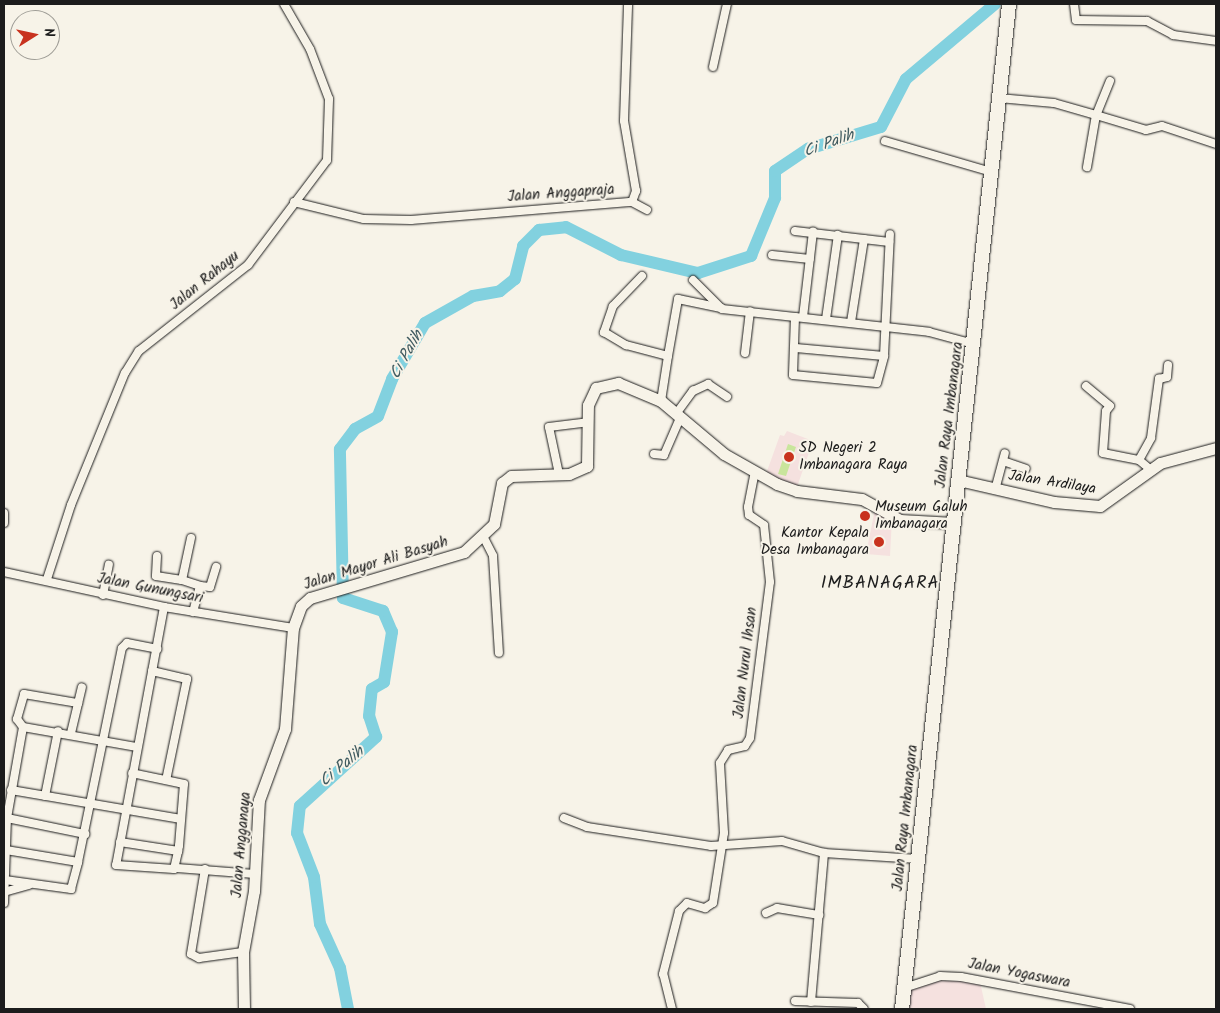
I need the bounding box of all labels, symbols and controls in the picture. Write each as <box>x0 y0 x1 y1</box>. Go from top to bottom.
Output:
north arrow <box>10 10 60 60</box>
text: N <box>37 26 60 39</box>
water label: Ci Palih <box>801 126 857 162</box>
street label: Jalan Anggapraja <box>507 181 615 207</box>
street label: Jalan Rahayu <box>167 248 243 314</box>
water label: Ci Palih <box>386 327 428 383</box>
street label: Jalan Raya Imbanagara <box>932 341 968 489</box>
place label: SD Negeri 2 Imbanagara Raya <box>799 439 908 474</box>
marker: SD Negeri 2 Imbanagara Raya <box>783 451 795 463</box>
street label: Jalan Ardilaya <box>1007 467 1097 499</box>
place label: Museum Galuh Imbanagara <box>875 498 967 533</box>
marker: Museum Galuh Imbanagara <box>859 510 871 522</box>
place label: Kantor Kepala Desa Imbanagara <box>760 524 869 559</box>
street label: Jalan Mayor Ali Basyah <box>302 533 450 595</box>
marker: Kantor Kepala Desa Imbanagara <box>873 536 885 548</box>
street label: Jalan Gunungsari <box>96 570 204 608</box>
district label: IMBANAGARA <box>819 573 941 595</box>
street label: Jalan Nurul Ihsan <box>730 606 762 720</box>
water label: Ci Palih <box>316 743 368 791</box>
street label: Jalan Raya Imbanagara <box>889 744 923 892</box>
street label: Jalan Angganaya <box>228 791 256 899</box>
street label: Jalan Yogaswara <box>966 955 1072 993</box>

